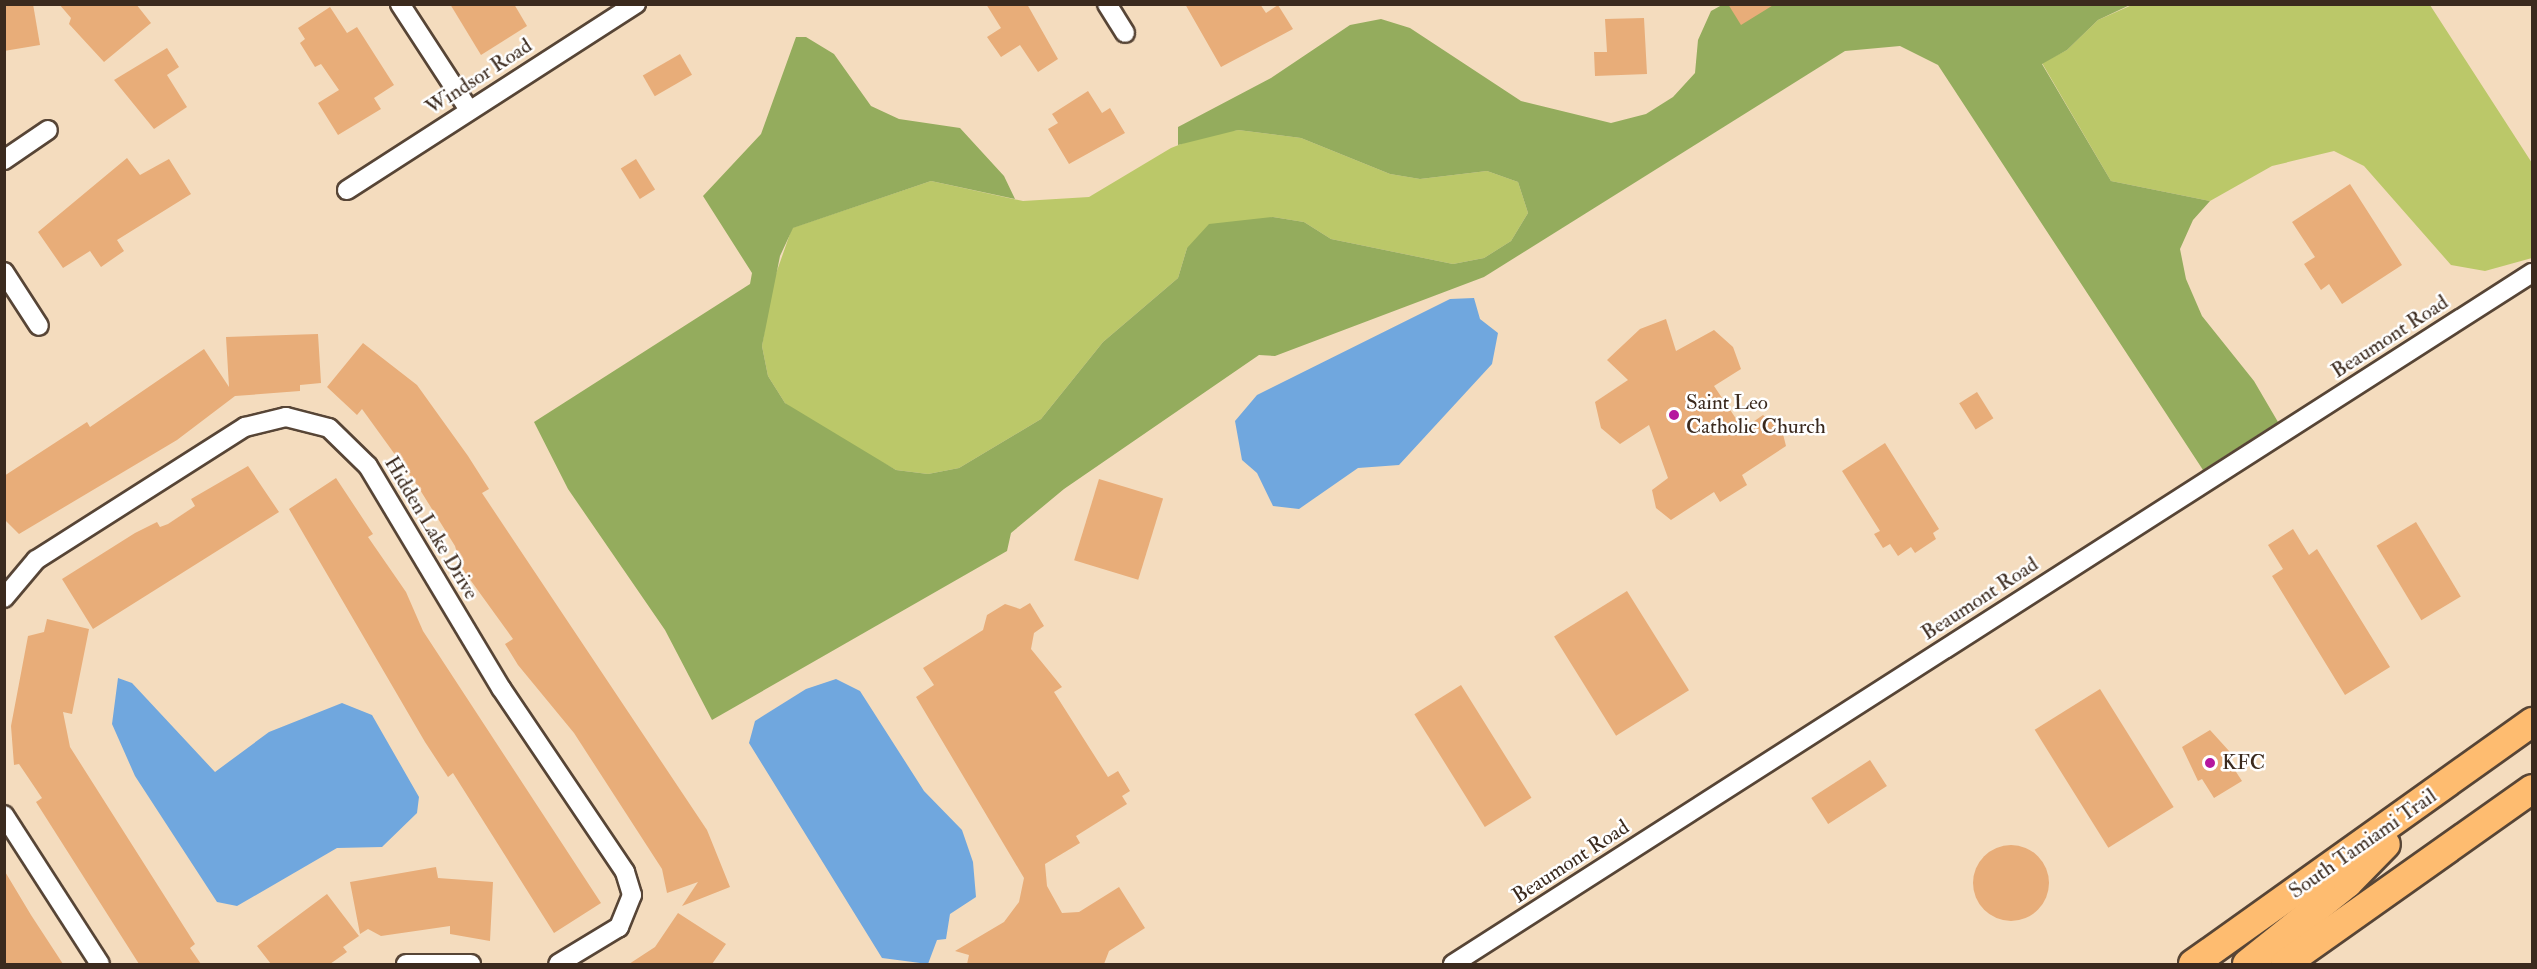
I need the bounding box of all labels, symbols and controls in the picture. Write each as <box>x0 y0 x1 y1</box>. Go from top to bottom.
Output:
street label: Windsor Road <box>421 33 537 121</box>
street label: Beaumont Road <box>2327 290 2453 384</box>
place label: Saint Leo Catholic Church <box>1686 390 1826 440</box>
marker: Saint Leo Catholic Church <box>1667 408 1681 422</box>
street label: Hidden Lake Drive <box>378 452 484 604</box>
street label: Beaumont Road <box>1917 552 2043 646</box>
place label: KFC <box>2222 750 2265 776</box>
marker: KFC <box>2203 756 2217 770</box>
street label: South Tamiami Trail <box>2284 784 2442 904</box>
street label: Beaumont Road <box>1508 815 1634 909</box>

